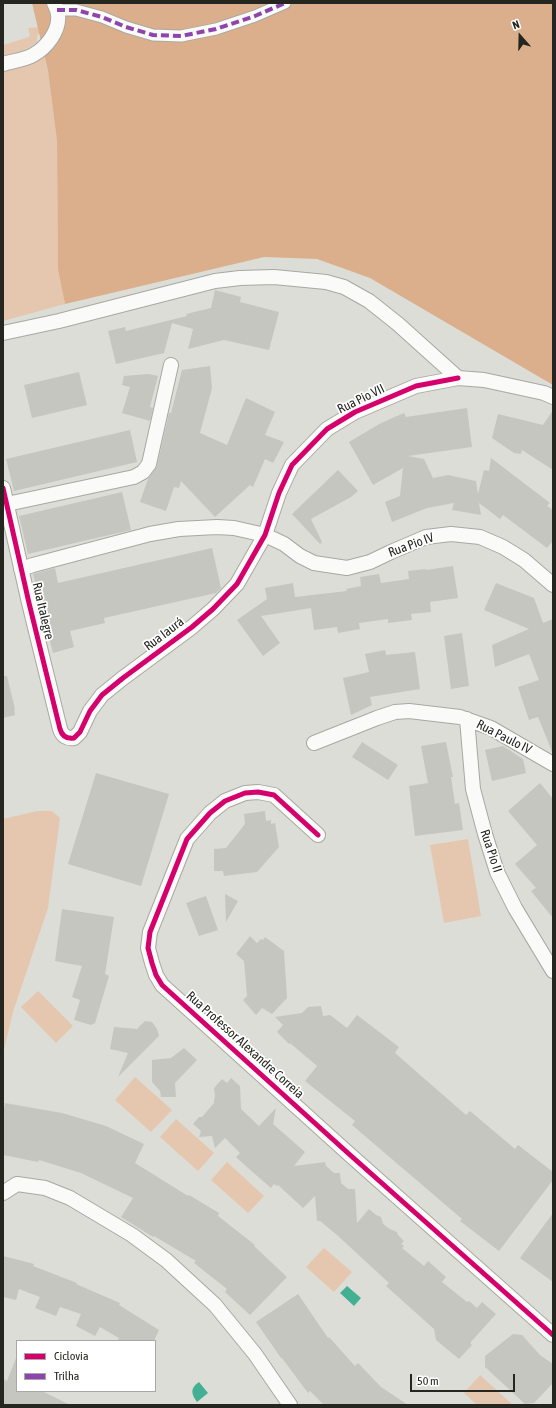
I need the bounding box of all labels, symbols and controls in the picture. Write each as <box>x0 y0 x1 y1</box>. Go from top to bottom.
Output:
north arrow <box>500 16 540 56</box>
text: N <box>511 18 521 31</box>
street label: Rua Pio VII <box>335 381 387 417</box>
street label: Rua Pio IV <box>386 530 436 560</box>
street label: Rua Italegre <box>29 581 57 641</box>
street label: Rua Iaurá <box>141 614 187 654</box>
street label: Rua Paulo IV <box>474 716 534 758</box>
street label: Rua Pio II <box>477 828 505 874</box>
street label: Rua Professor Alexandre Correia <box>183 988 307 1102</box>
legend <box>16 1340 156 1392</box>
text: Ciclovia <box>54 1349 88 1363</box>
scale bar <box>412 1366 517 1392</box>
text: Trilha <box>54 1369 79 1383</box>
text: 50 m <box>417 1374 439 1388</box>

